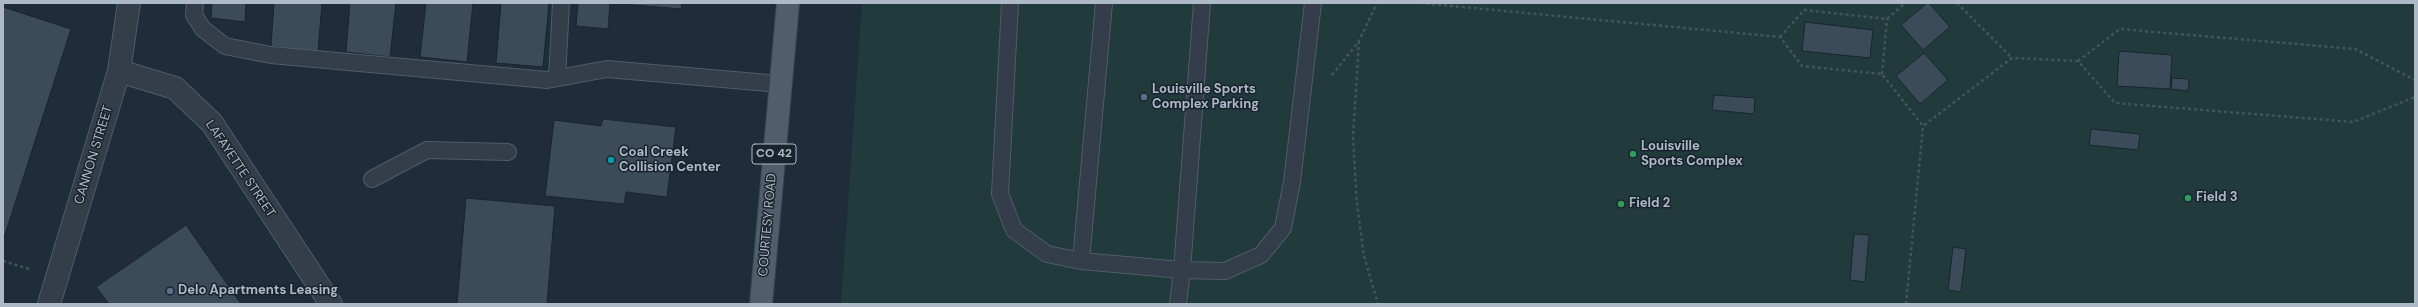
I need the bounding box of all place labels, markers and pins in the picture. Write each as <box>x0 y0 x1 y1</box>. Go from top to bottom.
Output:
place label: Louisville Sports Complex Parking <box>1152 82 1259 113</box>
marker: Louisville Sports Complex Parking <box>1139 92 1149 102</box>
place label: Louisville Sports Complex <box>1641 139 1743 170</box>
place label: Coal Creek Collision Center <box>619 145 721 176</box>
marker: Louisville Sports Complex <box>1628 149 1638 159</box>
marker: Coal Creek Collision Center <box>606 155 616 165</box>
place label: Field 3 <box>2196 190 2237 206</box>
marker: Field 3 <box>2183 193 2193 203</box>
place label: Field 2 <box>1629 196 1670 212</box>
marker: Field 2 <box>1616 199 1626 209</box>
place label: Delo Apartments Leasing <box>178 283 338 299</box>
marker: Delo Apartments Leasing <box>165 286 175 296</box>

